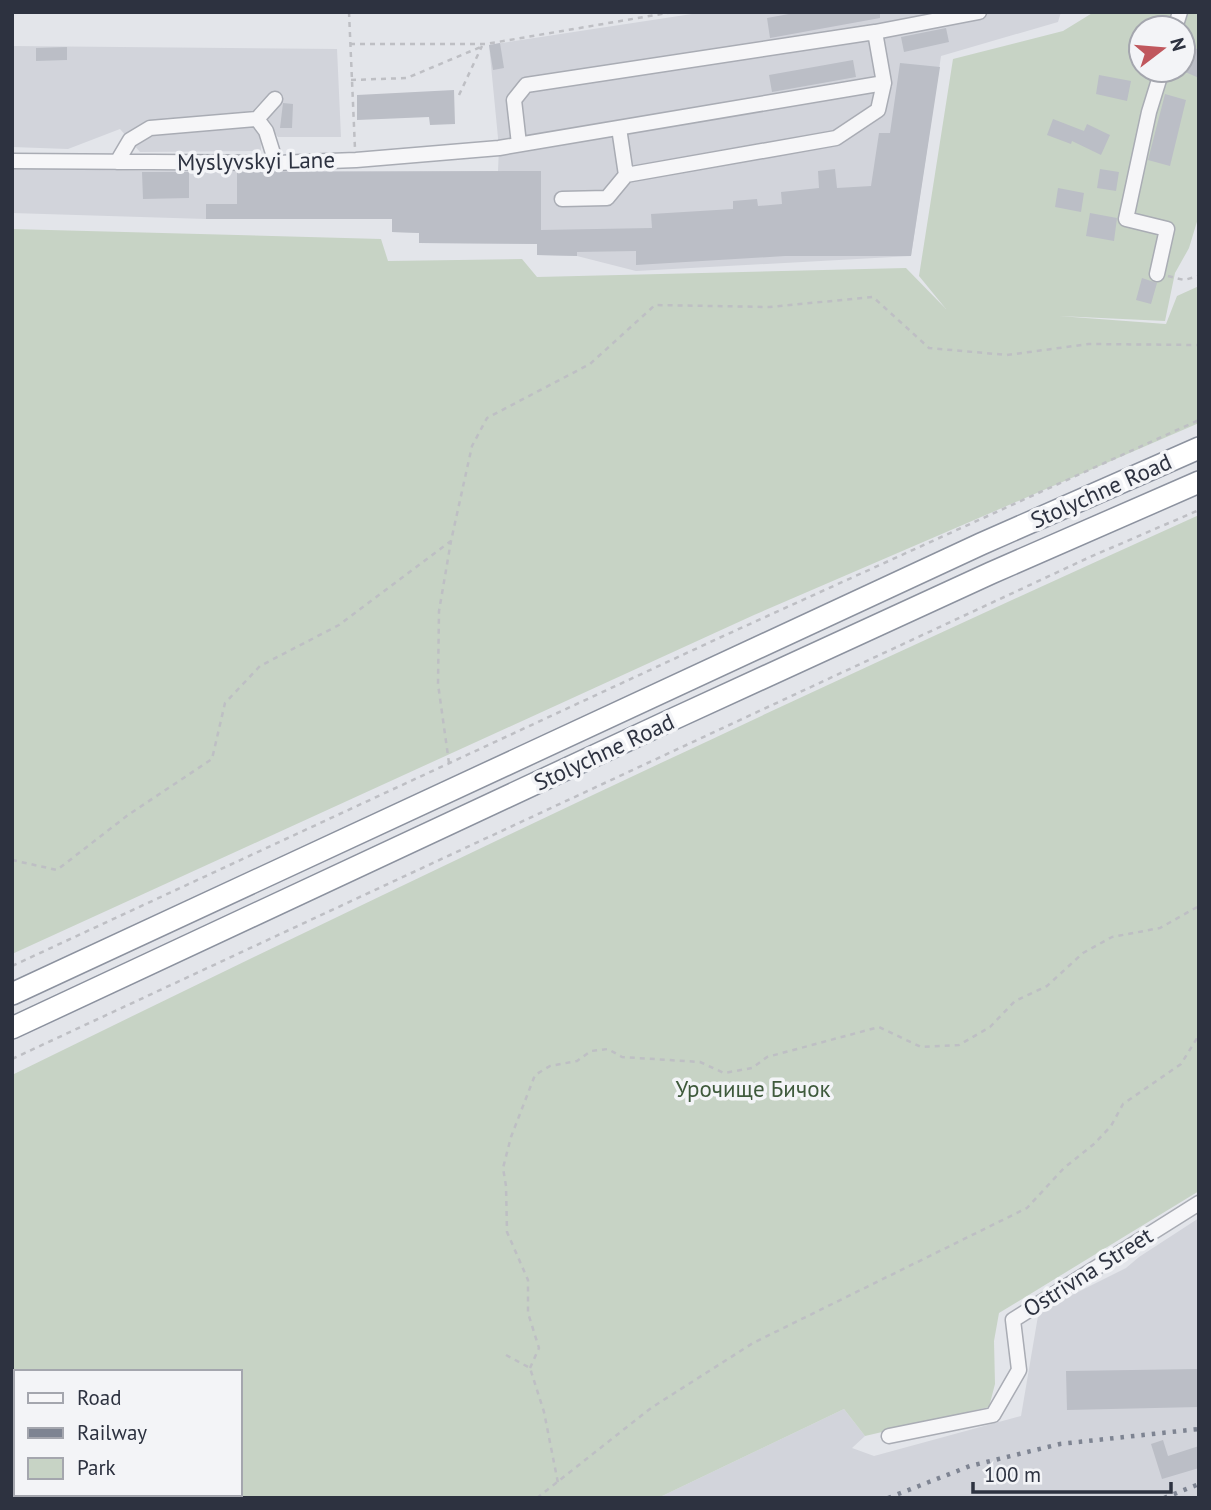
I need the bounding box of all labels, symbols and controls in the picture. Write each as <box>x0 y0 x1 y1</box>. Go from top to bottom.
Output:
north arrow <box>1127 14 1197 84</box>
text: N <box>1165 35 1192 54</box>
street label: Myslyvskyi Lane <box>177 145 335 176</box>
street label: Stolychne Road <box>1026 447 1176 535</box>
street label: Stolychne Road <box>529 706 678 797</box>
park label: Урочище Бичок <box>675 1074 831 1103</box>
street label: Ostrivna Street <box>1018 1220 1158 1323</box>
legend <box>14 1370 242 1496</box>
text: Road <box>77 1384 121 1411</box>
text: Railway <box>77 1419 147 1446</box>
scale bar <box>973 1450 1171 1494</box>
text: Park <box>77 1454 116 1481</box>
text: 100 m <box>984 1461 1041 1488</box>

